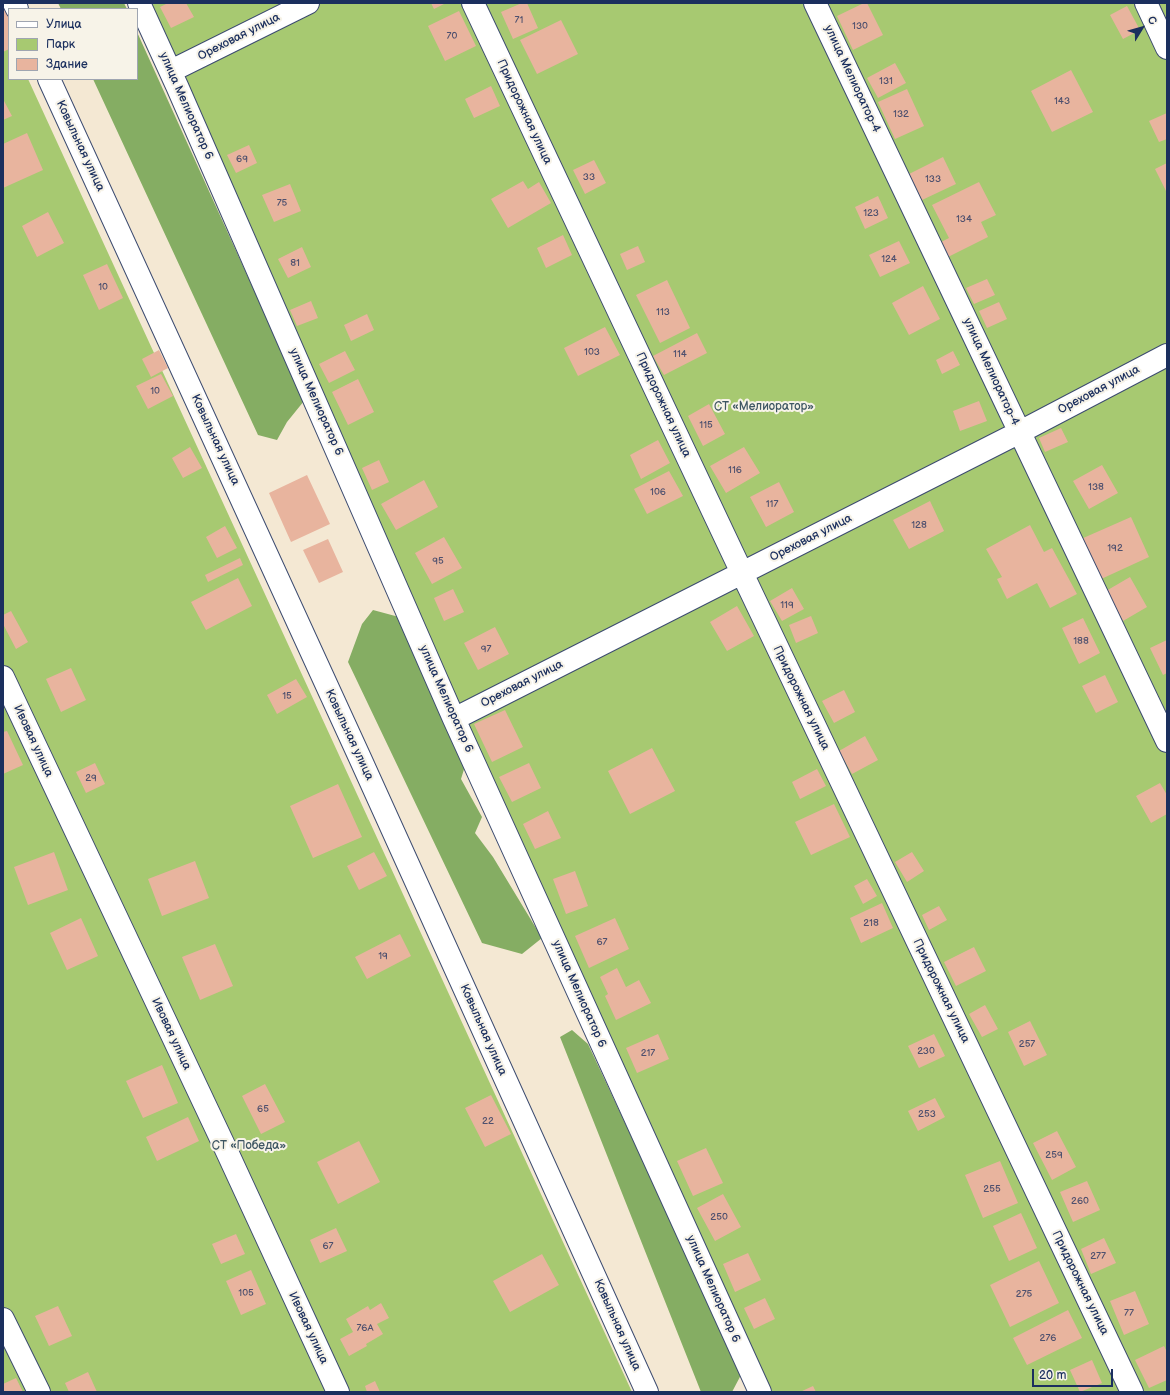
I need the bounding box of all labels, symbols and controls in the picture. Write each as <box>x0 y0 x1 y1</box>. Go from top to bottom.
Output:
legend <box>8 8 138 80</box>
north arrow <box>1122 8 1162 48</box>
street label: Ореховая улица <box>196 10 282 64</box>
house number: 71 <box>515 14 523 26</box>
text: С <box>1144 14 1159 27</box>
text: Улица <box>46 17 82 32</box>
house number: 130 <box>852 20 868 32</box>
street label: улица Мелиоратор-4 <box>821 23 883 135</box>
house number: 70 <box>447 30 457 42</box>
text: Парк <box>46 37 75 52</box>
street label: улица Мелиоратор 6 <box>156 50 216 162</box>
text: Здание <box>46 57 88 72</box>
street label: Придорожная улица <box>493 57 555 167</box>
house number: 131 <box>879 75 893 87</box>
house number: 143 <box>1054 95 1070 107</box>
street label: Ковыльная улица <box>53 98 107 194</box>
house number: 132 <box>893 108 909 120</box>
house number: 69 <box>236 153 248 165</box>
house number: 33 <box>583 171 595 183</box>
house number: 133 <box>925 173 941 185</box>
house number: 75 <box>277 197 287 209</box>
house number: 123 <box>863 207 879 219</box>
house number: 134 <box>956 213 972 225</box>
house number: 124 <box>881 253 897 265</box>
house number: 81 <box>290 257 300 269</box>
house number: 10 <box>98 281 108 293</box>
house number: 113 <box>656 306 670 318</box>
street label: улица Мелиоратор-4 <box>960 316 1022 428</box>
street label: улица Мелиоратор 6 <box>286 346 346 458</box>
house number: 103 <box>584 346 600 358</box>
house number: 114 <box>673 348 687 360</box>
street label: Придорожная улица <box>632 350 694 460</box>
street label: Ореховая улица <box>1056 362 1142 418</box>
house number: 10 <box>150 385 160 397</box>
street label: Ковыльная улица <box>188 392 242 488</box>
park label: СТ «Мелиоратор» <box>714 400 814 414</box>
house number: 115 <box>699 419 713 431</box>
house number: 116 <box>728 464 742 476</box>
house number: 138 <box>1088 481 1104 493</box>
house number: 106 <box>650 486 666 498</box>
house number: 117 <box>766 498 778 510</box>
street label: Ореховая улица <box>768 511 854 565</box>
house number: 128 <box>911 519 927 531</box>
house number: 192 <box>1107 542 1123 554</box>
house number: 95 <box>432 555 444 567</box>
house number: 119 <box>780 599 794 611</box>
house number: 188 <box>1073 635 1089 647</box>
street label: улица Мелиоратор 6 <box>416 643 476 755</box>
house number: 97 <box>481 643 491 655</box>
street label: Придорожная улица <box>769 644 833 752</box>
street label: Ореховая улица <box>479 657 565 711</box>
street label: Ковыльная улица <box>322 687 376 783</box>
house number: 15 <box>282 690 292 702</box>
street label: Ивовая улица <box>10 703 56 779</box>
house number: 29 <box>85 772 97 784</box>
house number: 218 <box>863 917 879 929</box>
house number: 67 <box>596 936 608 948</box>
street label: Придорожная улица <box>909 937 973 1045</box>
street label: улица Мелиоратор 6 <box>549 938 609 1050</box>
house number: 19 <box>378 950 388 962</box>
street label: Ковыльная улица <box>456 982 510 1078</box>
street label: Ивовая улица <box>148 996 194 1072</box>
house number: 257 <box>1019 1038 1035 1050</box>
house number: 230 <box>917 1045 935 1057</box>
house number: 217 <box>641 1047 655 1059</box>
house number: 65 <box>257 1103 269 1115</box>
house number: 253 <box>918 1108 936 1120</box>
house number: 22 <box>482 1115 494 1127</box>
park label: СТ «Победа» <box>212 1139 286 1153</box>
house number: 259 <box>1045 1149 1063 1161</box>
house number: 255 <box>983 1183 1001 1195</box>
house number: 260 <box>1071 1195 1089 1207</box>
house number: 250 <box>710 1211 728 1223</box>
street label: Придорожная улица <box>1048 1229 1112 1337</box>
street label: улица Мелиоратор 6 <box>683 1233 743 1345</box>
house number: 67 <box>322 1240 334 1252</box>
house number: 277 <box>1090 1250 1106 1262</box>
street label: Ковыльная улица <box>590 1277 644 1373</box>
house number: 105 <box>238 1287 254 1299</box>
house number: 275 <box>1016 1288 1032 1300</box>
street label: Ивовая улица <box>285 1290 331 1366</box>
house number: 77 <box>1124 1307 1134 1319</box>
house number: 76А <box>356 1322 374 1334</box>
house number: 276 <box>1040 1332 1056 1344</box>
scale bar <box>1034 1361 1115 1387</box>
text: 20 m <box>1039 1368 1066 1383</box>

